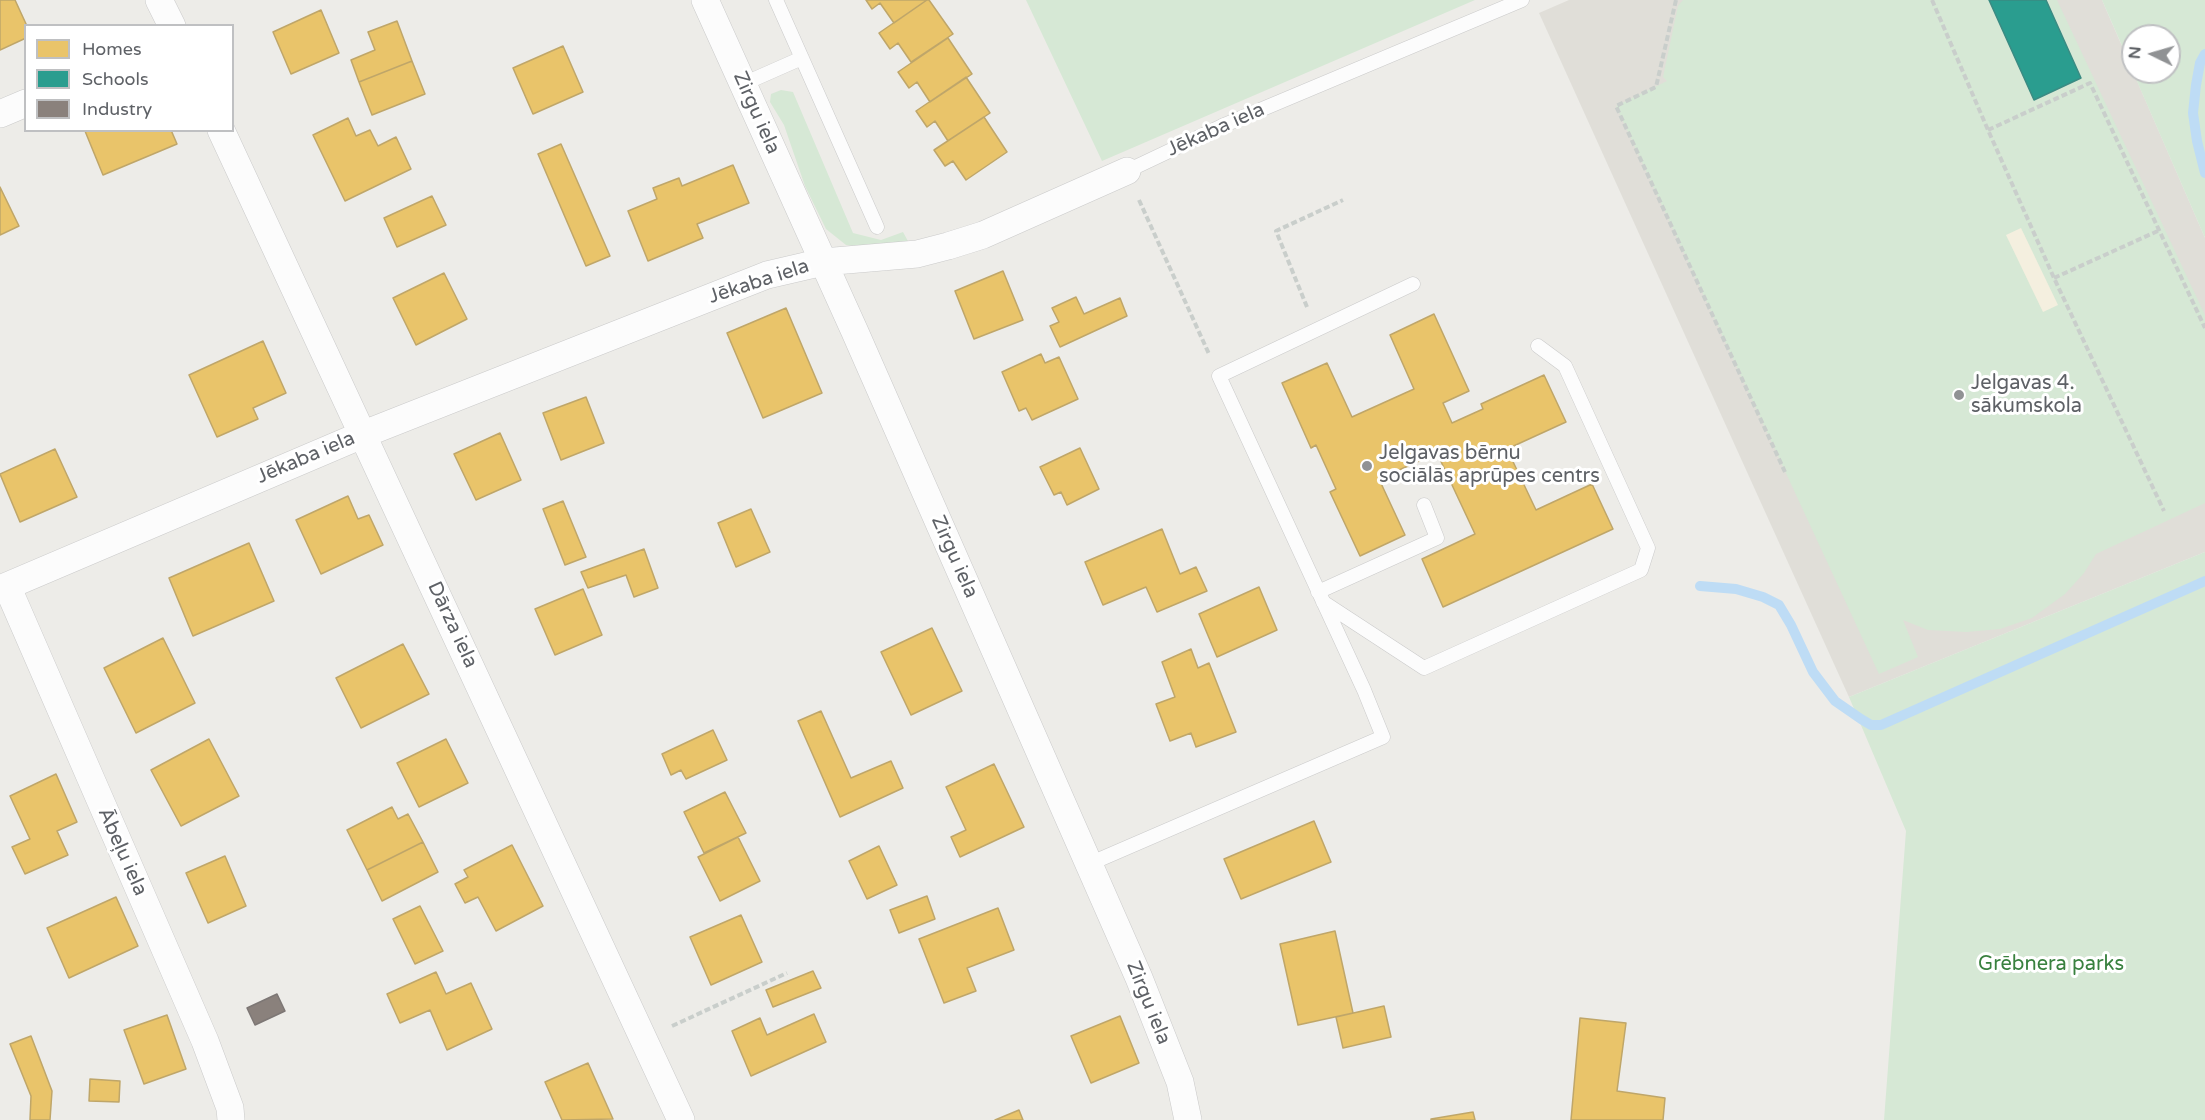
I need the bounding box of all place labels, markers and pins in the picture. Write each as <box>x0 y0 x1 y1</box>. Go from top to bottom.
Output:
place label: Jelgavas 4. sākumskola <box>1971 372 2082 419</box>
marker: Jelgavas 4. sākumskola <box>1952 388 1966 402</box>
place label: Jelgavas bērnu sociālās aprūpes centrs <box>1379 442 1600 489</box>
marker: Jelgavas bērnu sociālās aprūpes centrs <box>1360 459 1374 473</box>

